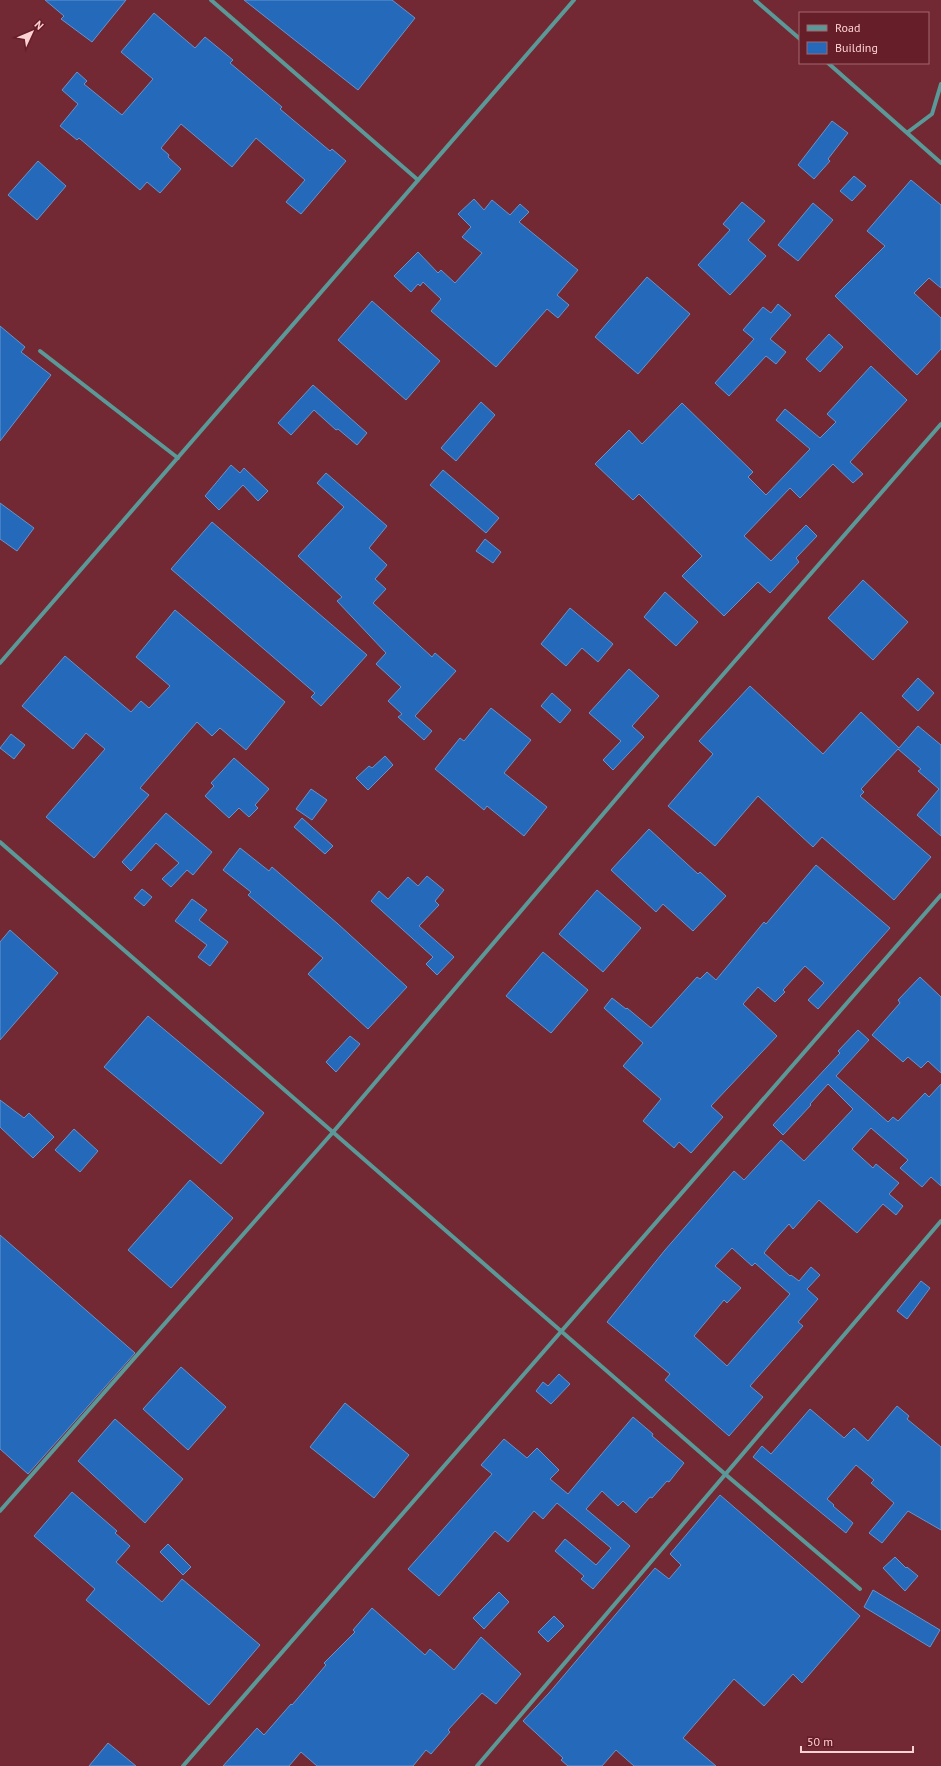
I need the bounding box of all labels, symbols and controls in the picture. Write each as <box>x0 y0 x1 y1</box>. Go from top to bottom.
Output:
north arrow <box>12 12 52 52</box>
legend <box>799 12 929 64</box>
text: N <box>32 18 47 33</box>
text: Road <box>835 20 860 35</box>
text: Building <box>835 40 878 55</box>
scale bar <box>801 1728 913 1754</box>
text: 50 m <box>807 1734 833 1749</box>

